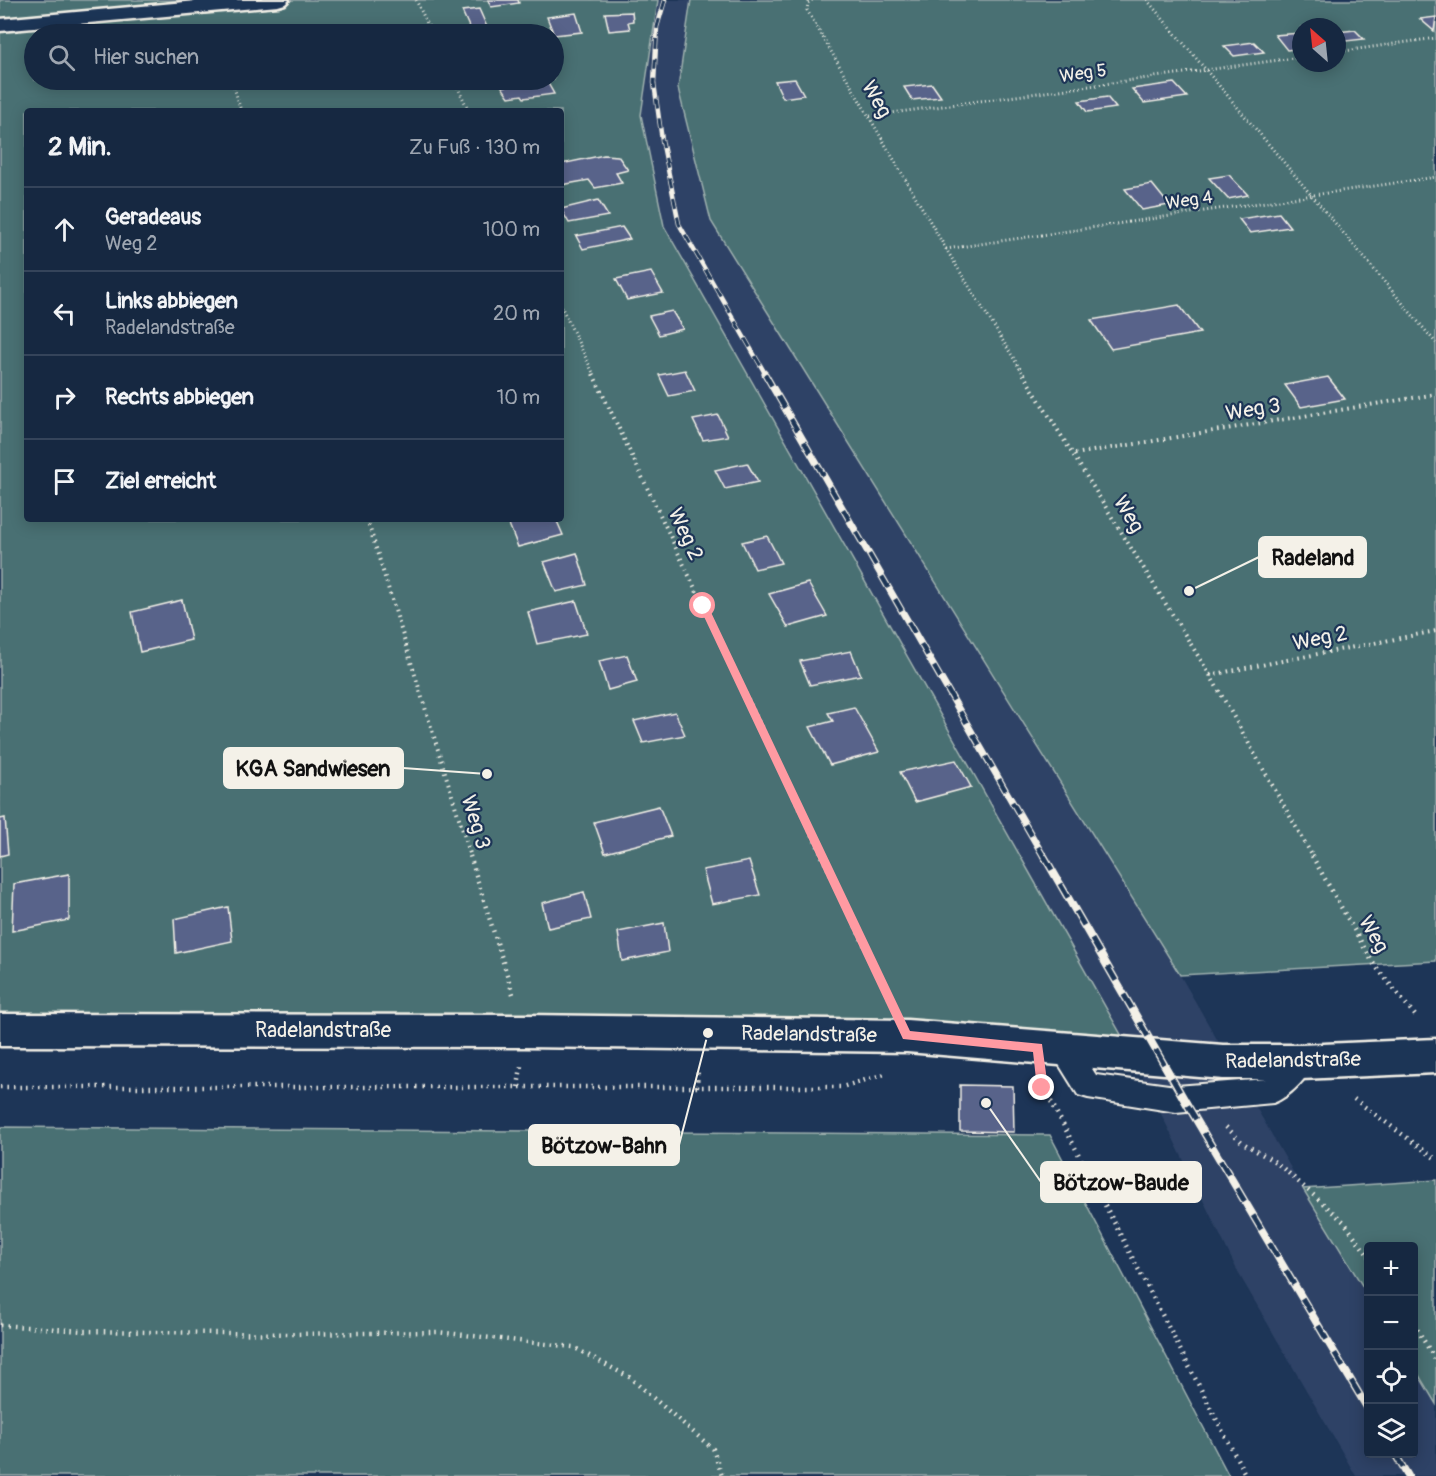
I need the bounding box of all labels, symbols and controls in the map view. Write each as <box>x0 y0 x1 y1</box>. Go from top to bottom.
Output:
north arrow <box>1292 18 1346 72</box>
search box <box>24 24 564 90</box>
icon: search <box>45 41 78 74</box>
text: Hier suchen <box>93 43 199 71</box>
street label: Weg 5 <box>1058 59 1108 88</box>
street label: Weg <box>855 76 898 123</box>
text: 2 Min. <box>48 131 112 163</box>
text: Zu Fuß · 130 m <box>409 135 540 160</box>
street label: Weg 4 <box>1164 186 1215 215</box>
text: Geradeaus <box>105 203 201 231</box>
icon: ahead <box>48 213 81 246</box>
text: 100 m <box>483 217 540 242</box>
text: Weg 2 <box>105 231 158 256</box>
text: Links abbiegen <box>105 287 238 315</box>
icon: left <box>48 297 81 330</box>
text: 20 m <box>493 301 540 326</box>
text: Radelandstraße <box>105 315 235 340</box>
icon: right <box>48 381 81 414</box>
text: Rechts abbiegen <box>105 383 254 411</box>
text: 10 m <box>496 385 540 410</box>
street label: Weg 3 <box>1224 392 1282 427</box>
icon: arrive <box>48 465 81 498</box>
text: Ziel erreicht <box>105 467 216 495</box>
street label: Weg <box>1107 491 1150 538</box>
street label: Weg 2 <box>662 504 709 565</box>
callout: Radeland <box>1259 537 1366 577</box>
text: Radeland <box>1272 544 1354 572</box>
route start <box>689 592 715 618</box>
street label: Weg 2 <box>1290 620 1350 657</box>
callout: KGA Sandwiesen <box>224 748 403 788</box>
text: KGA Sandwiesen <box>236 755 390 783</box>
street label: Weg 3 <box>455 792 496 852</box>
street label: Weg <box>1352 911 1395 958</box>
street label: Radelandstraße <box>255 1017 392 1044</box>
street label: Radelandstraße <box>741 1020 878 1049</box>
street label: Radelandstraße <box>1225 1046 1362 1075</box>
route end <box>1028 1074 1054 1100</box>
callout: Bötzow-Bahn <box>529 1125 679 1165</box>
text: Bötzow-Bahn <box>541 1132 667 1160</box>
callout: Bötzow-Baude <box>1041 1162 1201 1202</box>
text: Bötzow-Baude <box>1053 1169 1190 1197</box>
map controls <box>1364 1242 1418 1458</box>
button: + <box>1364 1242 1418 1296</box>
button: − <box>1364 1296 1418 1350</box>
button: locate <box>1364 1350 1418 1404</box>
button: layers <box>1364 1404 1418 1458</box>

